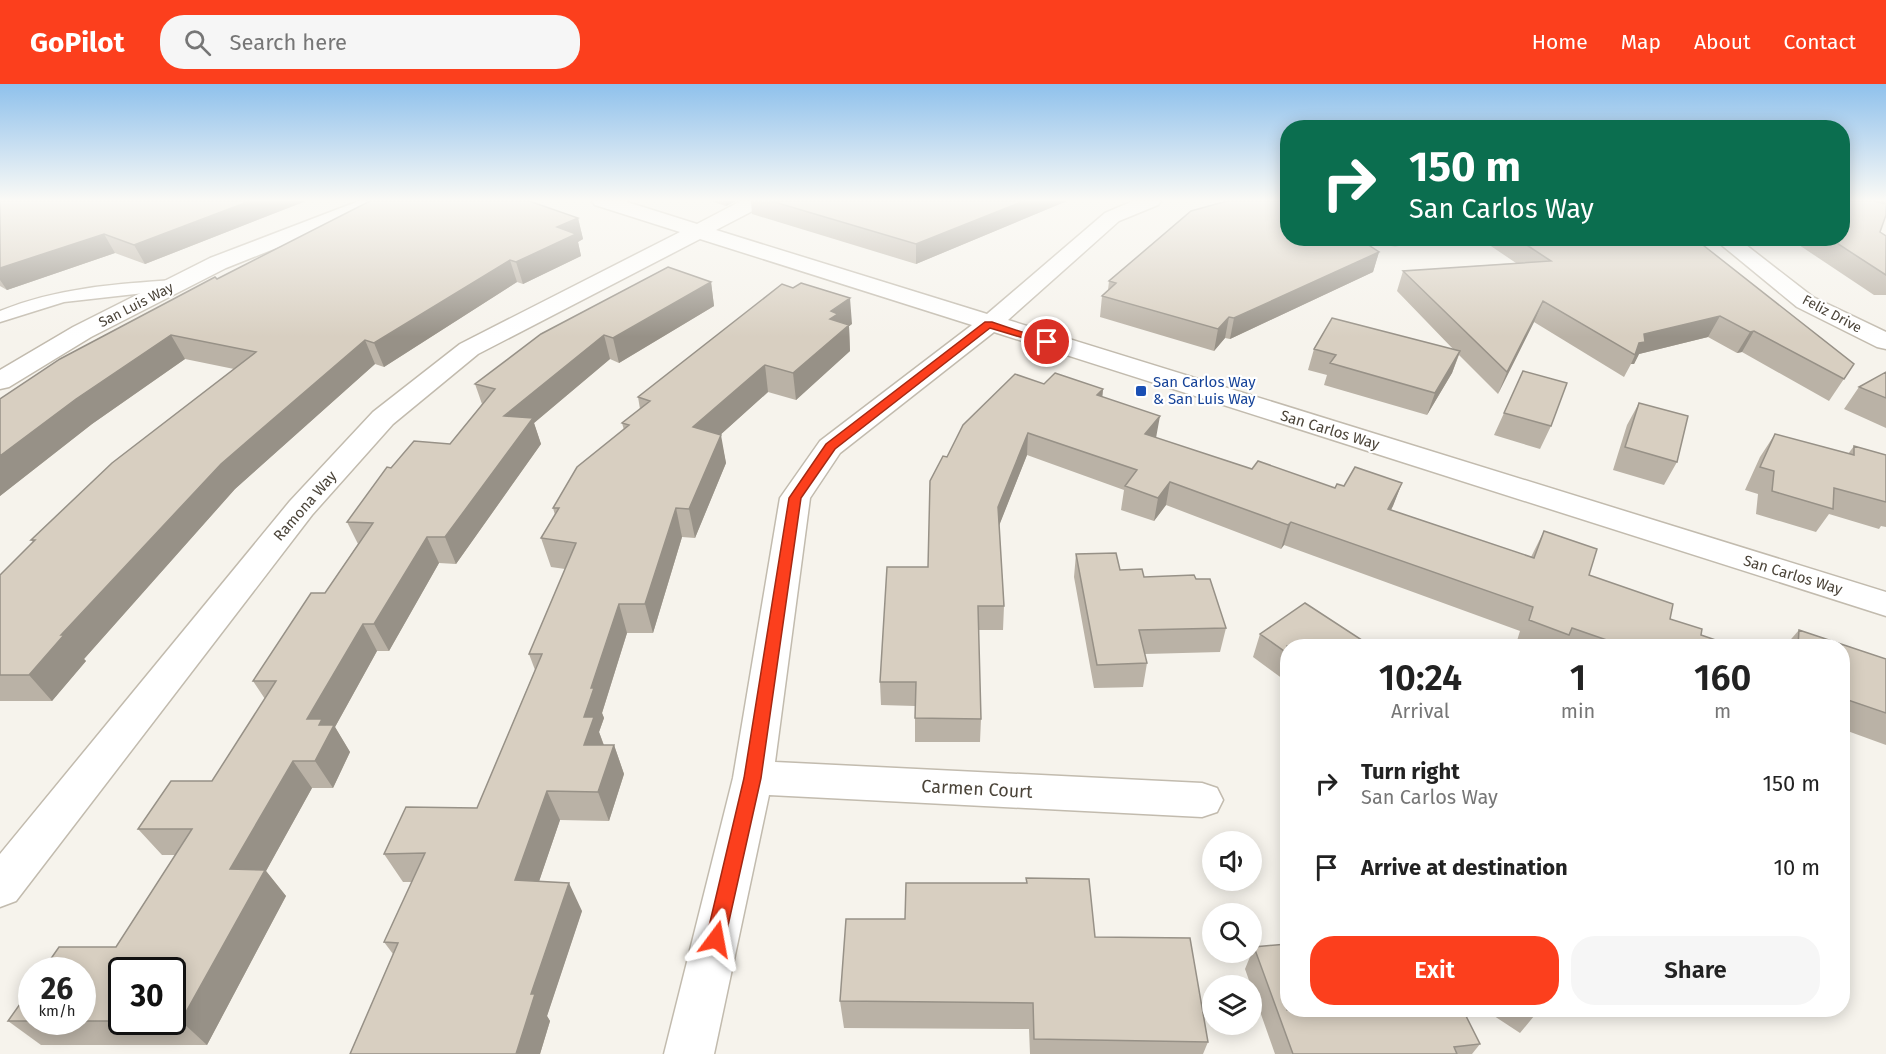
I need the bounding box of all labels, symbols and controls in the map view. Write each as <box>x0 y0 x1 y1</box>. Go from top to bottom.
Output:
search box <box>160 15 580 69</box>
text: GoPilot <box>30 26 124 59</box>
icon: search <box>181 26 214 59</box>
text: Search here <box>229 29 347 56</box>
text: Home <box>1532 29 1588 55</box>
text: Map <box>1621 29 1661 55</box>
text: About <box>1694 29 1751 55</box>
text: Contact <box>1784 29 1856 55</box>
text: 150 m <box>1409 142 1521 192</box>
icon: right <box>1310 144 1388 222</box>
text: San Carlos Way <box>1409 193 1594 225</box>
street label: San Luis Way <box>96 279 176 331</box>
street label: Feliz Drive <box>1799 291 1865 337</box>
pin <box>1021 316 1072 367</box>
icon: arrive <box>1030 325 1063 358</box>
place label: San Carlos Way & San Luis Way <box>1153 373 1256 408</box>
marker: San Carlos Way & San Luis Way <box>1134 384 1148 398</box>
street label: San Carlos Way <box>1278 406 1382 454</box>
street label: Ramona Way <box>270 467 341 545</box>
street label: San Carlos Way <box>1741 551 1845 599</box>
text: 10:24 <box>1379 656 1462 700</box>
text: 1 <box>1570 656 1586 700</box>
text: 160 <box>1694 656 1751 700</box>
text: Arrival <box>1391 699 1450 723</box>
text: min <box>1561 699 1595 723</box>
text: m <box>1714 699 1731 723</box>
text: Turn right <box>1361 758 1460 785</box>
icon: right <box>1310 767 1343 800</box>
text: 150 m <box>1762 770 1820 797</box>
street label: Carmen Court <box>921 775 1034 803</box>
text: San Carlos Way <box>1361 785 1498 809</box>
map controls <box>1202 831 1262 1035</box>
button: sound <box>1202 831 1262 891</box>
icon: arrive <box>1310 851 1343 884</box>
text: Arrive at destination <box>1361 854 1568 881</box>
text: 10 m <box>1774 854 1820 881</box>
button: search <box>1202 903 1262 963</box>
position arrow <box>684 907 748 971</box>
button: Exit <box>1310 936 1559 1005</box>
button: Share <box>1571 936 1820 1005</box>
speed limit sign: 30 <box>108 957 186 1035</box>
text: 26 <box>41 971 73 1007</box>
button: layers <box>1202 975 1262 1035</box>
text: km/h <box>38 1002 76 1020</box>

